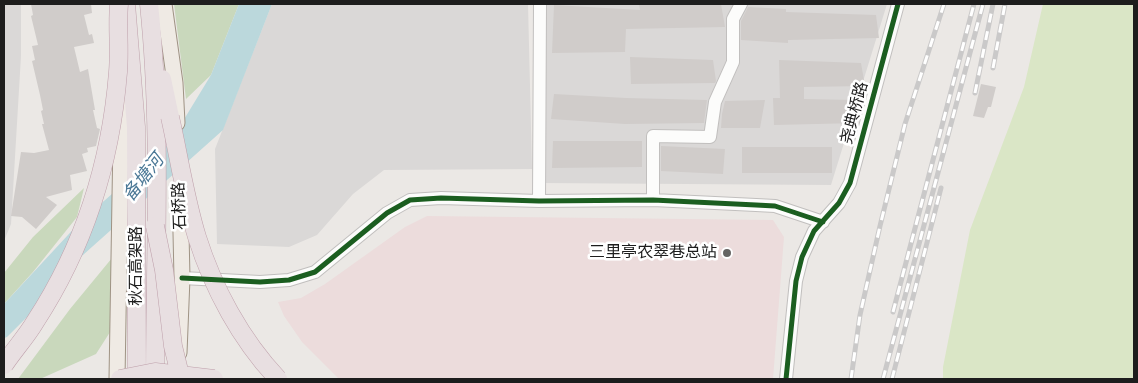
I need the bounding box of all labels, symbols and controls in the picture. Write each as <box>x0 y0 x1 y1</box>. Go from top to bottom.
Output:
street label: 尧典桥路 <box>837 80 873 146</box>
water label: 备塘河 <box>119 150 169 206</box>
street label: 石桥路 <box>170 182 190 230</box>
street label: 秋石高架路 <box>127 226 147 306</box>
place label: 三里亭农翠巷总站 <box>589 243 717 263</box>
marker: 三里亭农翠巷总站 <box>721 247 733 259</box>

